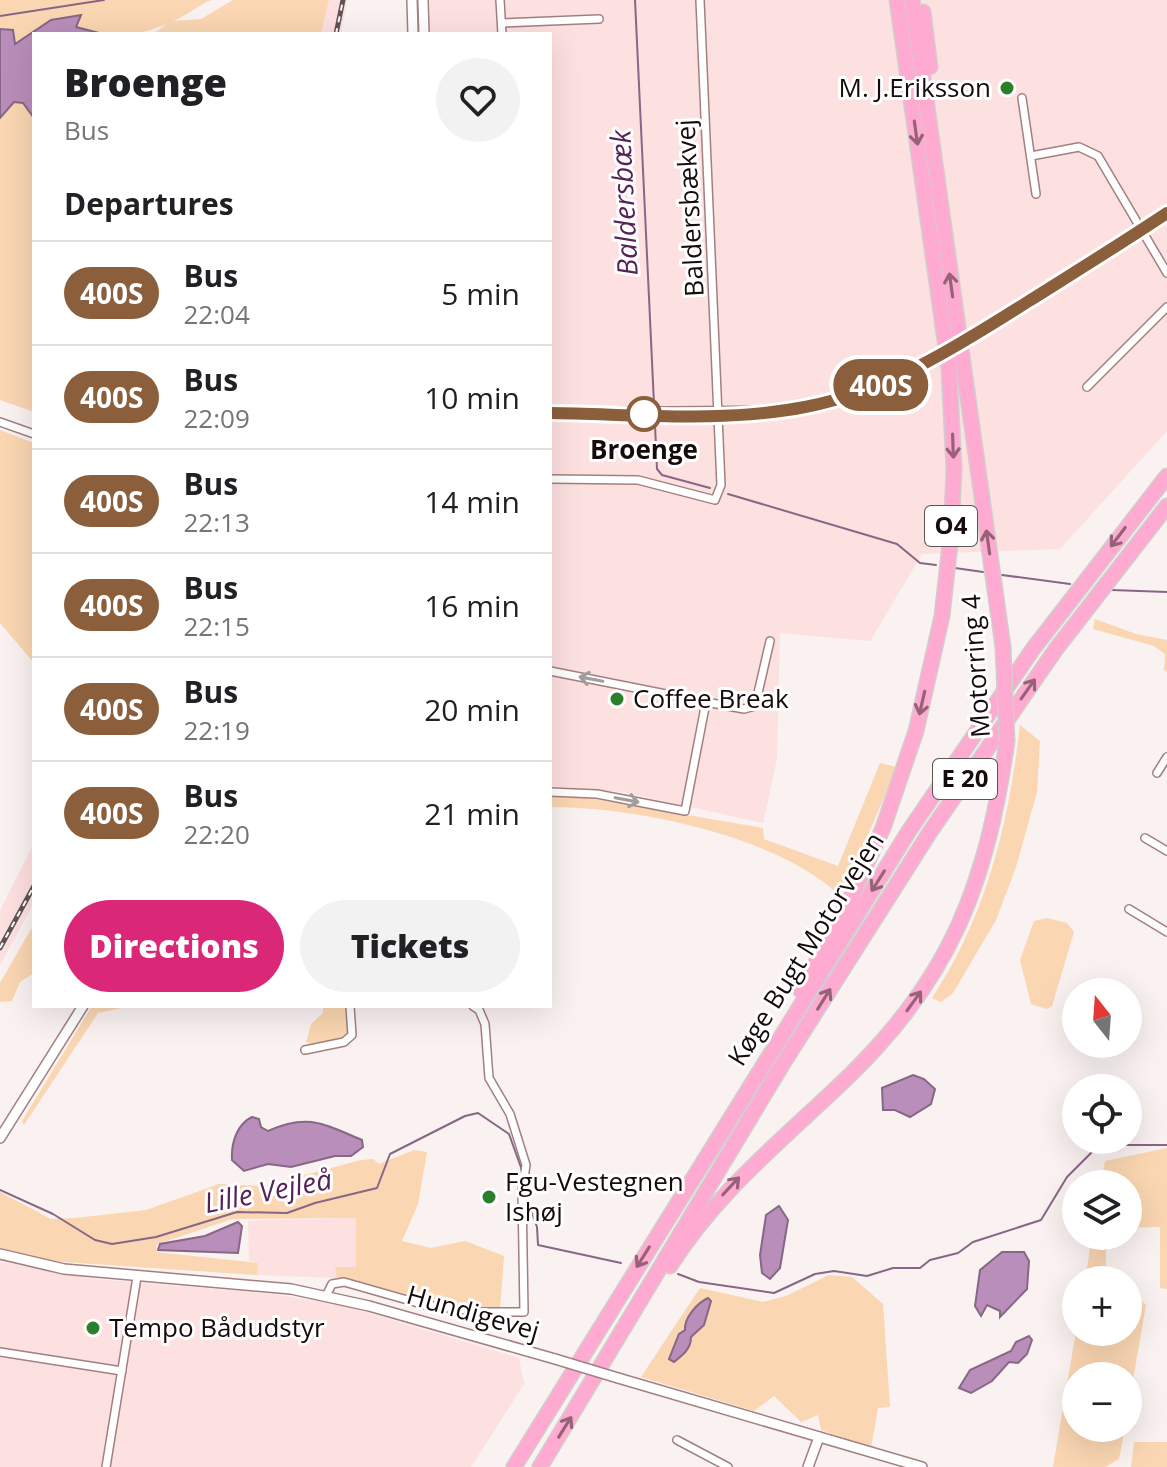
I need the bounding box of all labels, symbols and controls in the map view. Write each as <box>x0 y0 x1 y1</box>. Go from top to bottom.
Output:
text: Broenge <box>64 56 227 108</box>
button: heart <box>436 58 520 142</box>
place label: M. J.Eriksson <box>839 69 991 105</box>
marker: M. J.Eriksson <box>998 79 1016 97</box>
text: Bus <box>64 112 109 148</box>
street label: Baldersbækvej <box>666 118 712 298</box>
one-way arrow <box>909 119 924 145</box>
water label: Baldersbæk <box>600 128 646 277</box>
text: Departures <box>64 183 234 224</box>
text: Bus <box>183 255 238 296</box>
text: 5 min <box>441 273 520 314</box>
one-way arrow <box>943 273 958 298</box>
text: 400S <box>80 274 143 312</box>
text: 22:04 <box>183 296 250 332</box>
text: Bus <box>183 359 238 400</box>
line badge: 400S <box>825 359 937 411</box>
text: 400S <box>849 366 913 404</box>
text: 10 min <box>424 377 520 418</box>
text: 400S <box>80 378 143 416</box>
marker: Broenge <box>627 397 661 431</box>
text: 22:09 <box>183 400 250 436</box>
place label: Broenge <box>590 431 698 467</box>
one-way arrow <box>945 432 960 459</box>
text: Bus <box>183 463 238 504</box>
text: 14 min <box>424 481 520 522</box>
text: 400S <box>80 482 143 520</box>
text: 22:13 <box>183 504 250 540</box>
road number: O4 <box>925 506 977 546</box>
one-way arrow <box>1110 526 1127 547</box>
one-way arrow <box>980 530 995 555</box>
text: Bus <box>183 567 238 608</box>
text: 16 min <box>424 585 520 626</box>
text: 400S <box>80 586 143 624</box>
street label: Motorring 4 <box>952 593 998 739</box>
text: 22:15 <box>183 608 250 644</box>
one-way arrow <box>578 670 604 685</box>
text: Bus <box>183 671 238 712</box>
one-way arrow <box>1020 678 1036 700</box>
place label: Coffee Break <box>633 680 789 716</box>
text: 20 min <box>424 689 520 730</box>
text: 400S <box>80 690 143 728</box>
marker: Coffee Break <box>608 690 626 708</box>
one-way arrow <box>914 690 929 716</box>
text: 22:19 <box>183 712 250 748</box>
road number: E 20 <box>933 759 997 799</box>
text: Bus <box>183 775 238 816</box>
text: 21 min <box>424 793 520 834</box>
text: 400S <box>80 794 143 832</box>
one-way arrow <box>614 794 640 809</box>
text: 22:20 <box>183 816 250 852</box>
street label: Køge Bugt Motorvejen <box>719 825 892 1072</box>
one-way arrow <box>869 869 885 892</box>
button: Directions <box>64 900 284 992</box>
button: Tickets <box>300 900 520 992</box>
north arrow <box>1062 978 1142 1058</box>
map controls <box>1062 978 1142 1442</box>
one-way arrow <box>816 988 832 1011</box>
one-way arrow <box>906 991 922 1013</box>
button: locate <box>1062 1074 1142 1154</box>
water label: Lille Vejleå <box>201 1159 335 1221</box>
place label: Fgu-Vestegnen Ishøj <box>505 1163 684 1229</box>
button: layers <box>1062 1170 1142 1250</box>
one-way arrow <box>722 1176 740 1196</box>
marker: Fgu-Vestegnen Ishøj <box>480 1188 498 1206</box>
one-way arrow <box>635 1245 651 1268</box>
button: + <box>1062 1266 1142 1346</box>
street label: Hundigevej <box>403 1276 544 1348</box>
place label: Tempo Bådudstyr <box>109 1309 325 1345</box>
marker: Tempo Bådudstyr <box>84 1319 102 1337</box>
button: − <box>1062 1362 1142 1442</box>
one-way arrow <box>556 1416 573 1438</box>

